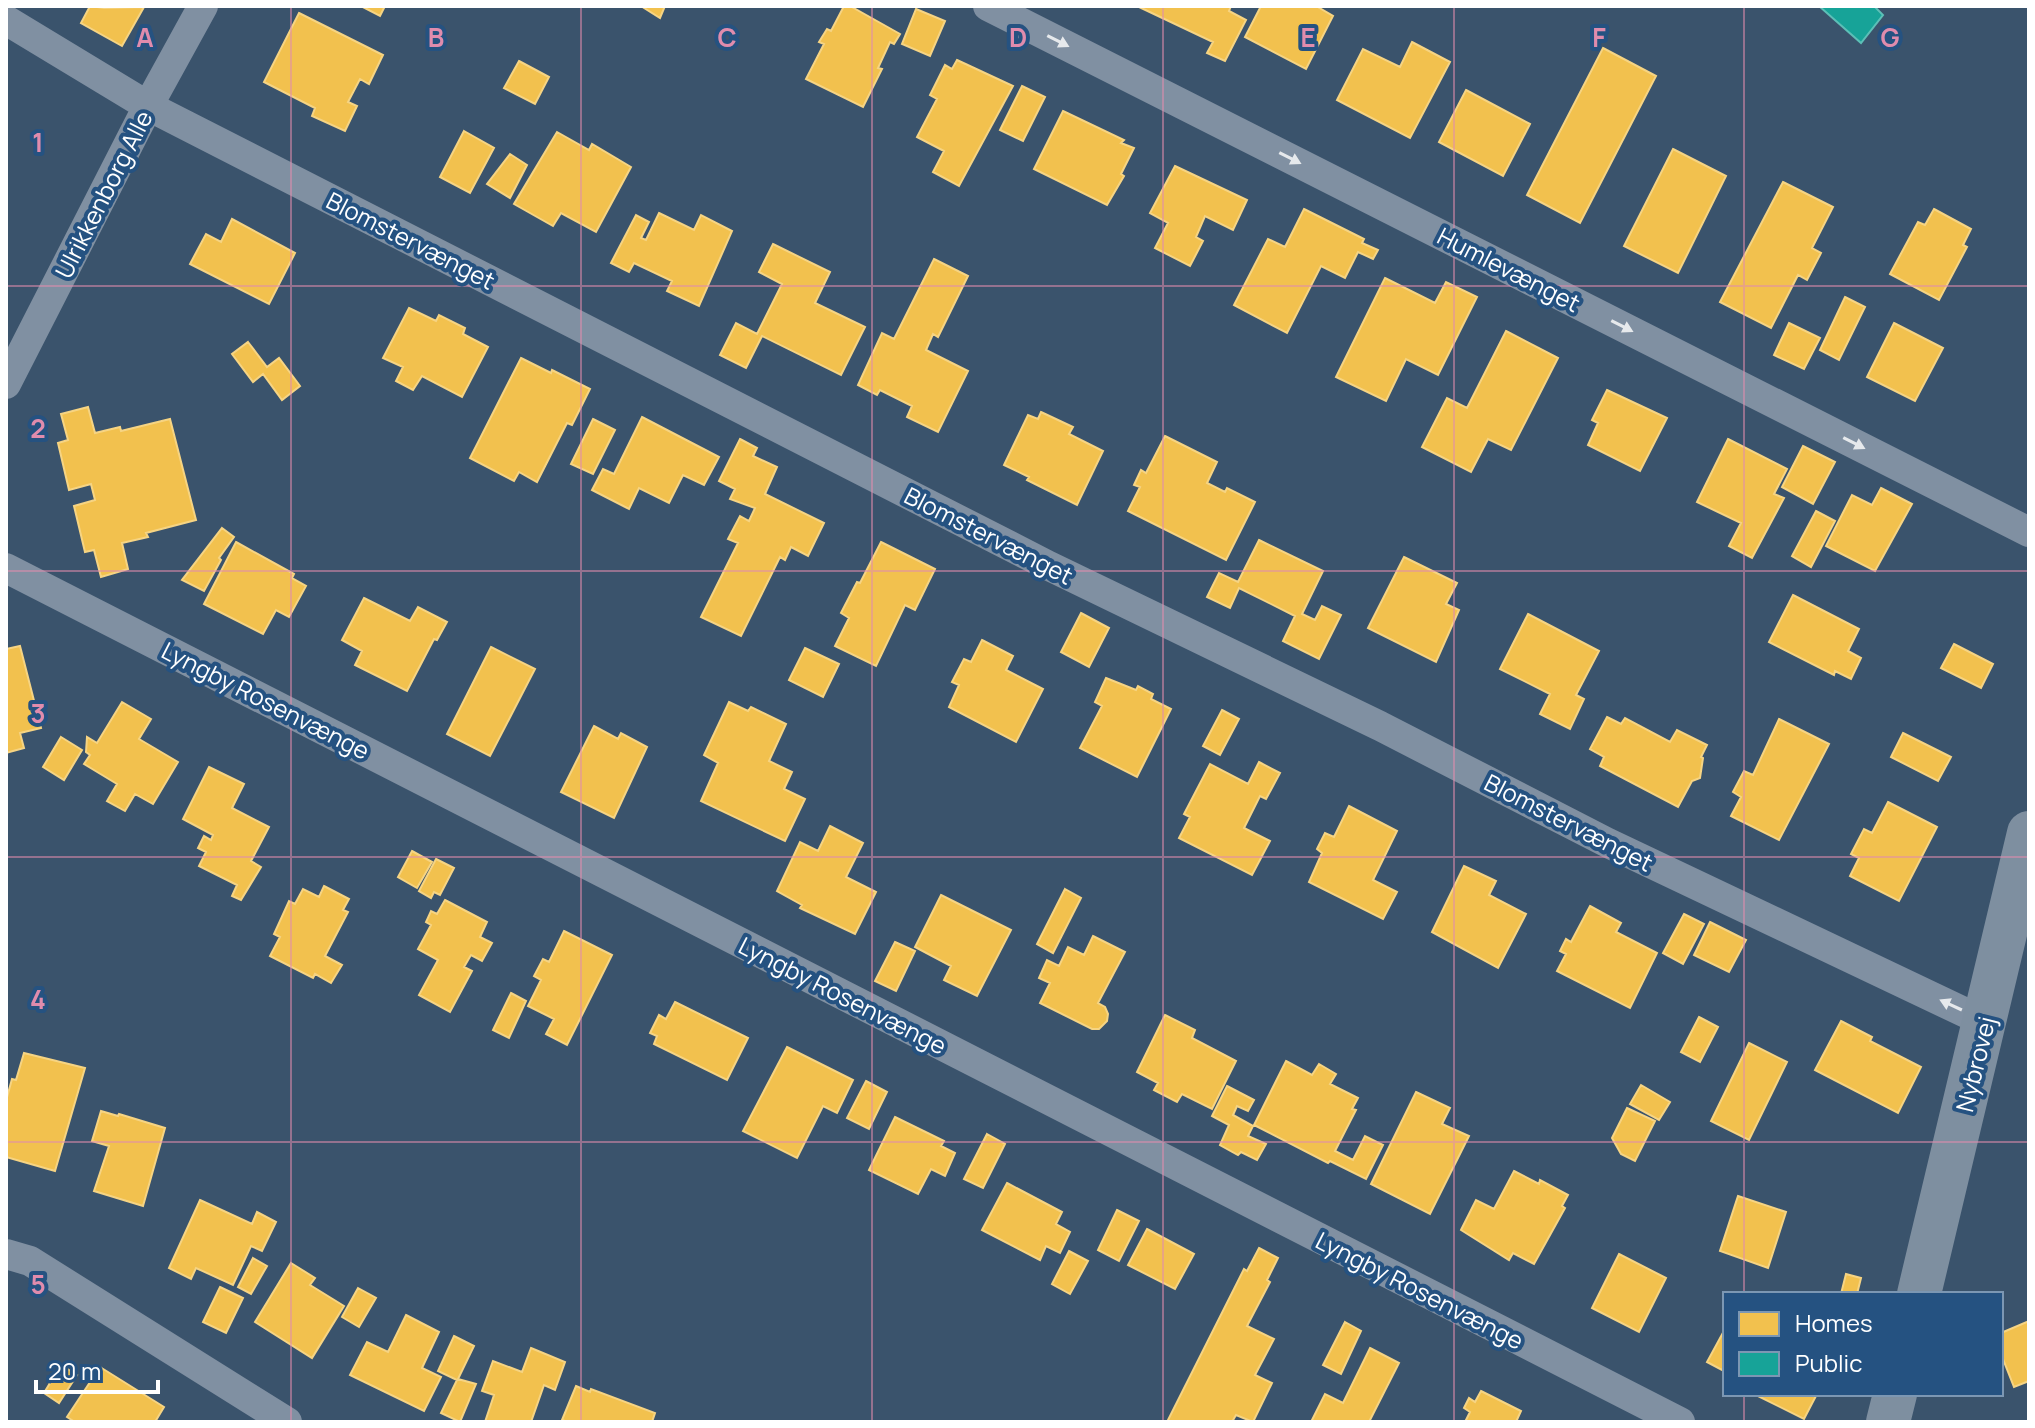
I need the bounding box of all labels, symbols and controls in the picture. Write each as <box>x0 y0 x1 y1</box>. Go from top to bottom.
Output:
text: A <box>136 19 154 55</box>
text: B <box>428 19 444 55</box>
text: C <box>717 19 737 55</box>
text: D <box>1009 19 1027 55</box>
text: E <box>1300 19 1316 55</box>
text: F <box>1592 19 1606 55</box>
text: G <box>1880 19 1900 55</box>
one-way arrow <box>1046 34 1069 48</box>
street label: Ulrikkenborg Alle <box>46 104 160 284</box>
text: 1 <box>32 124 44 160</box>
one-way arrow <box>1279 151 1302 165</box>
street label: Blomstervænget <box>321 183 501 297</box>
street label: Humlevænget <box>1432 219 1586 319</box>
one-way arrow <box>1611 319 1634 333</box>
text: 2 <box>30 410 46 446</box>
one-way arrow <box>1843 436 1866 450</box>
street label: Blomstervænget <box>899 478 1079 592</box>
street label: Lyngby Rosenvænge <box>156 633 376 767</box>
text: 3 <box>30 695 46 731</box>
street label: Blomstervænget <box>1479 765 1659 879</box>
street label: Lyngby Rosenvænge <box>733 928 953 1062</box>
text: 4 <box>30 981 46 1017</box>
one-way arrow <box>1940 998 1963 1012</box>
street label: Nybrovej <box>1947 1013 2003 1115</box>
street label: Lyngby Rosenvænge <box>1310 1223 1530 1357</box>
text: 5 <box>30 1266 46 1302</box>
legend <box>1723 1292 2003 1396</box>
text: Homes <box>1795 1306 1873 1339</box>
scale bar <box>36 1344 158 1394</box>
text: Public <box>1795 1346 1862 1379</box>
text: 20 m <box>48 1354 101 1387</box>

